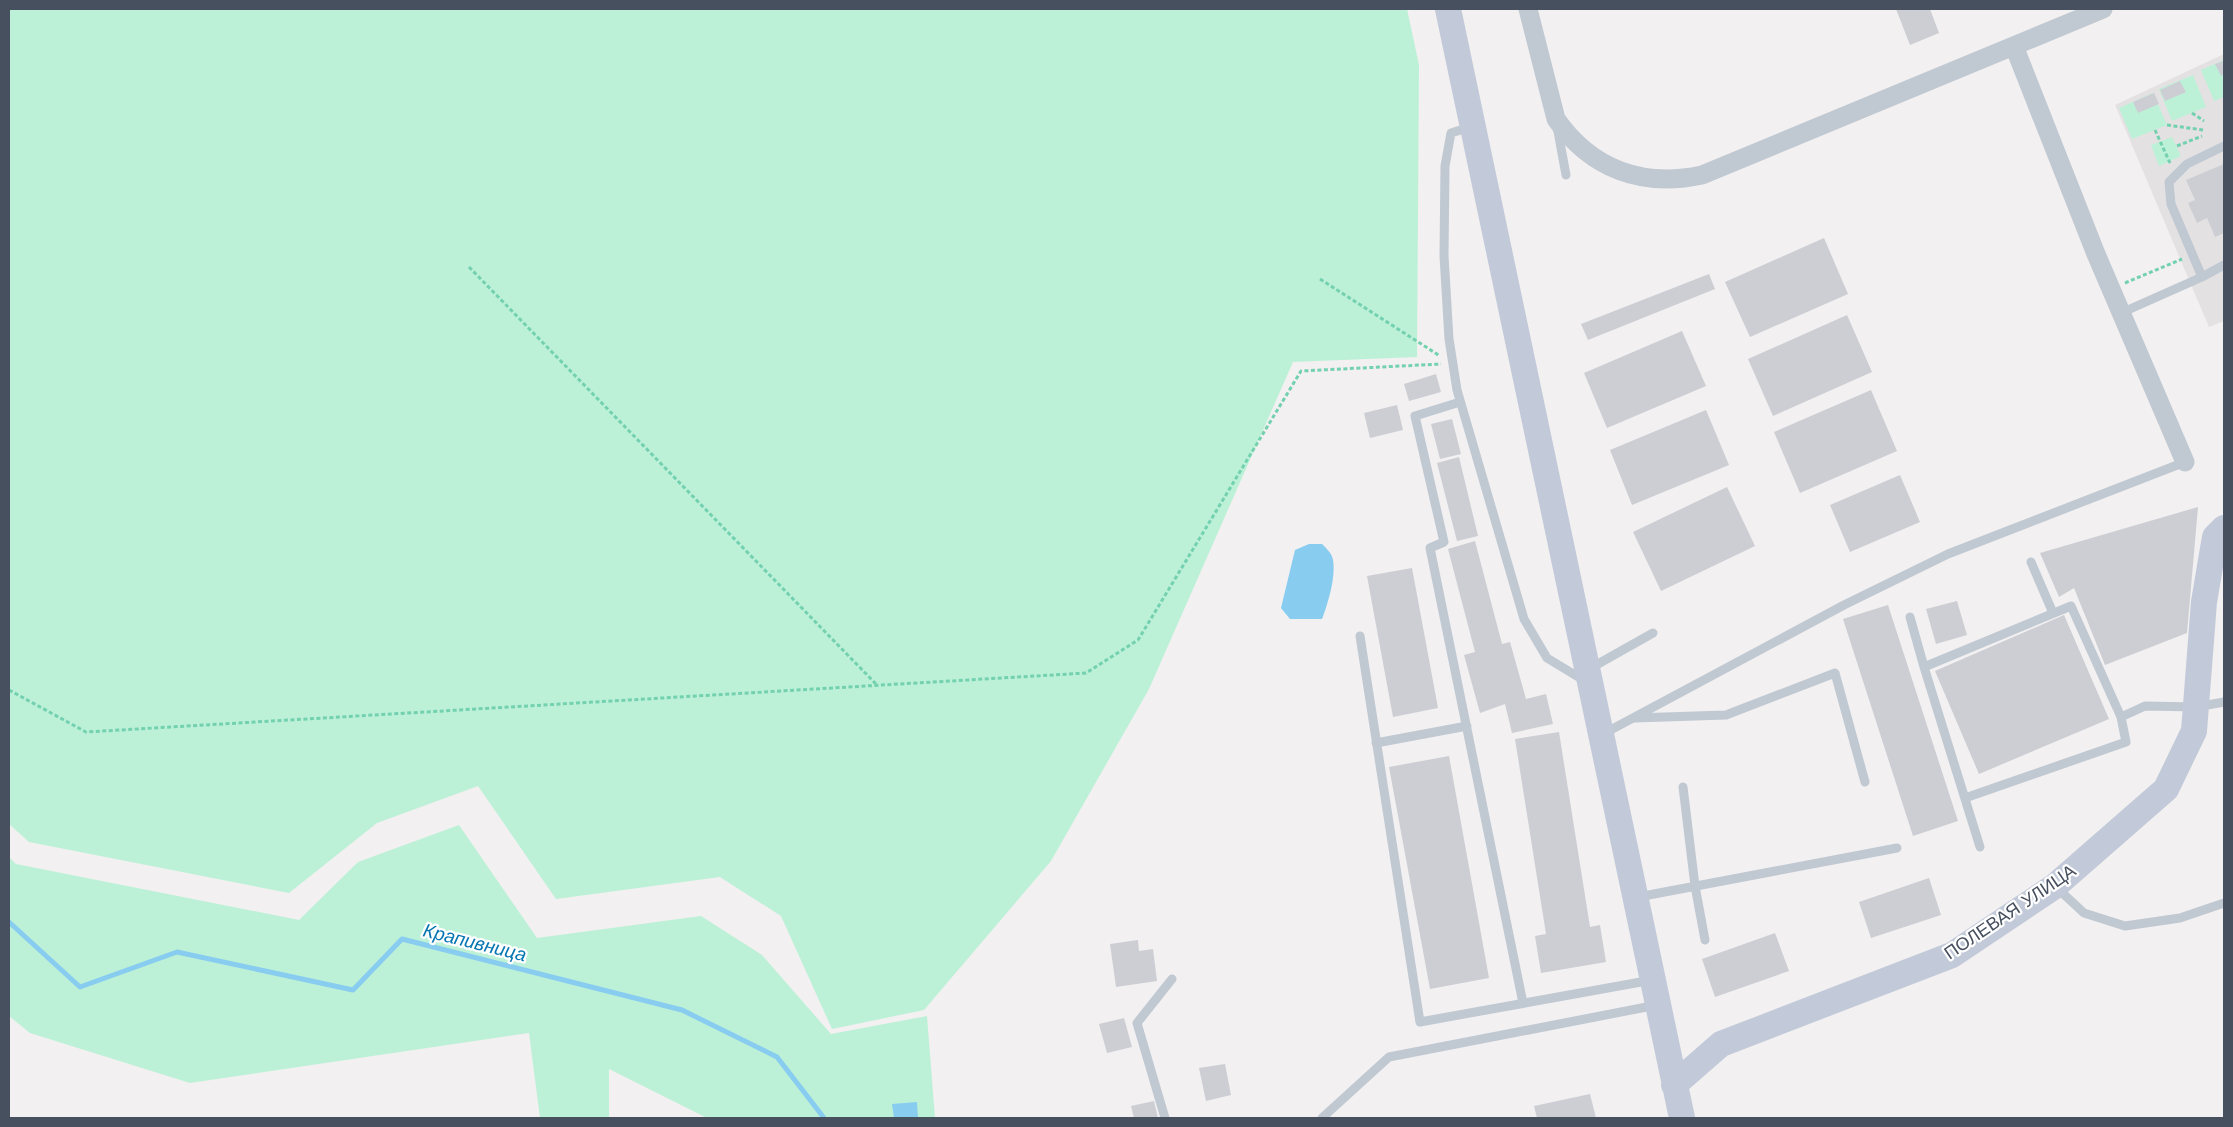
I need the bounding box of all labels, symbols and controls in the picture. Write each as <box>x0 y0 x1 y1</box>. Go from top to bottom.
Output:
street label: ПОЛЕВАЯ УЛИЦА <box>1940 860 2079 963</box>
water label: Крапивница <box>421 919 529 966</box>

